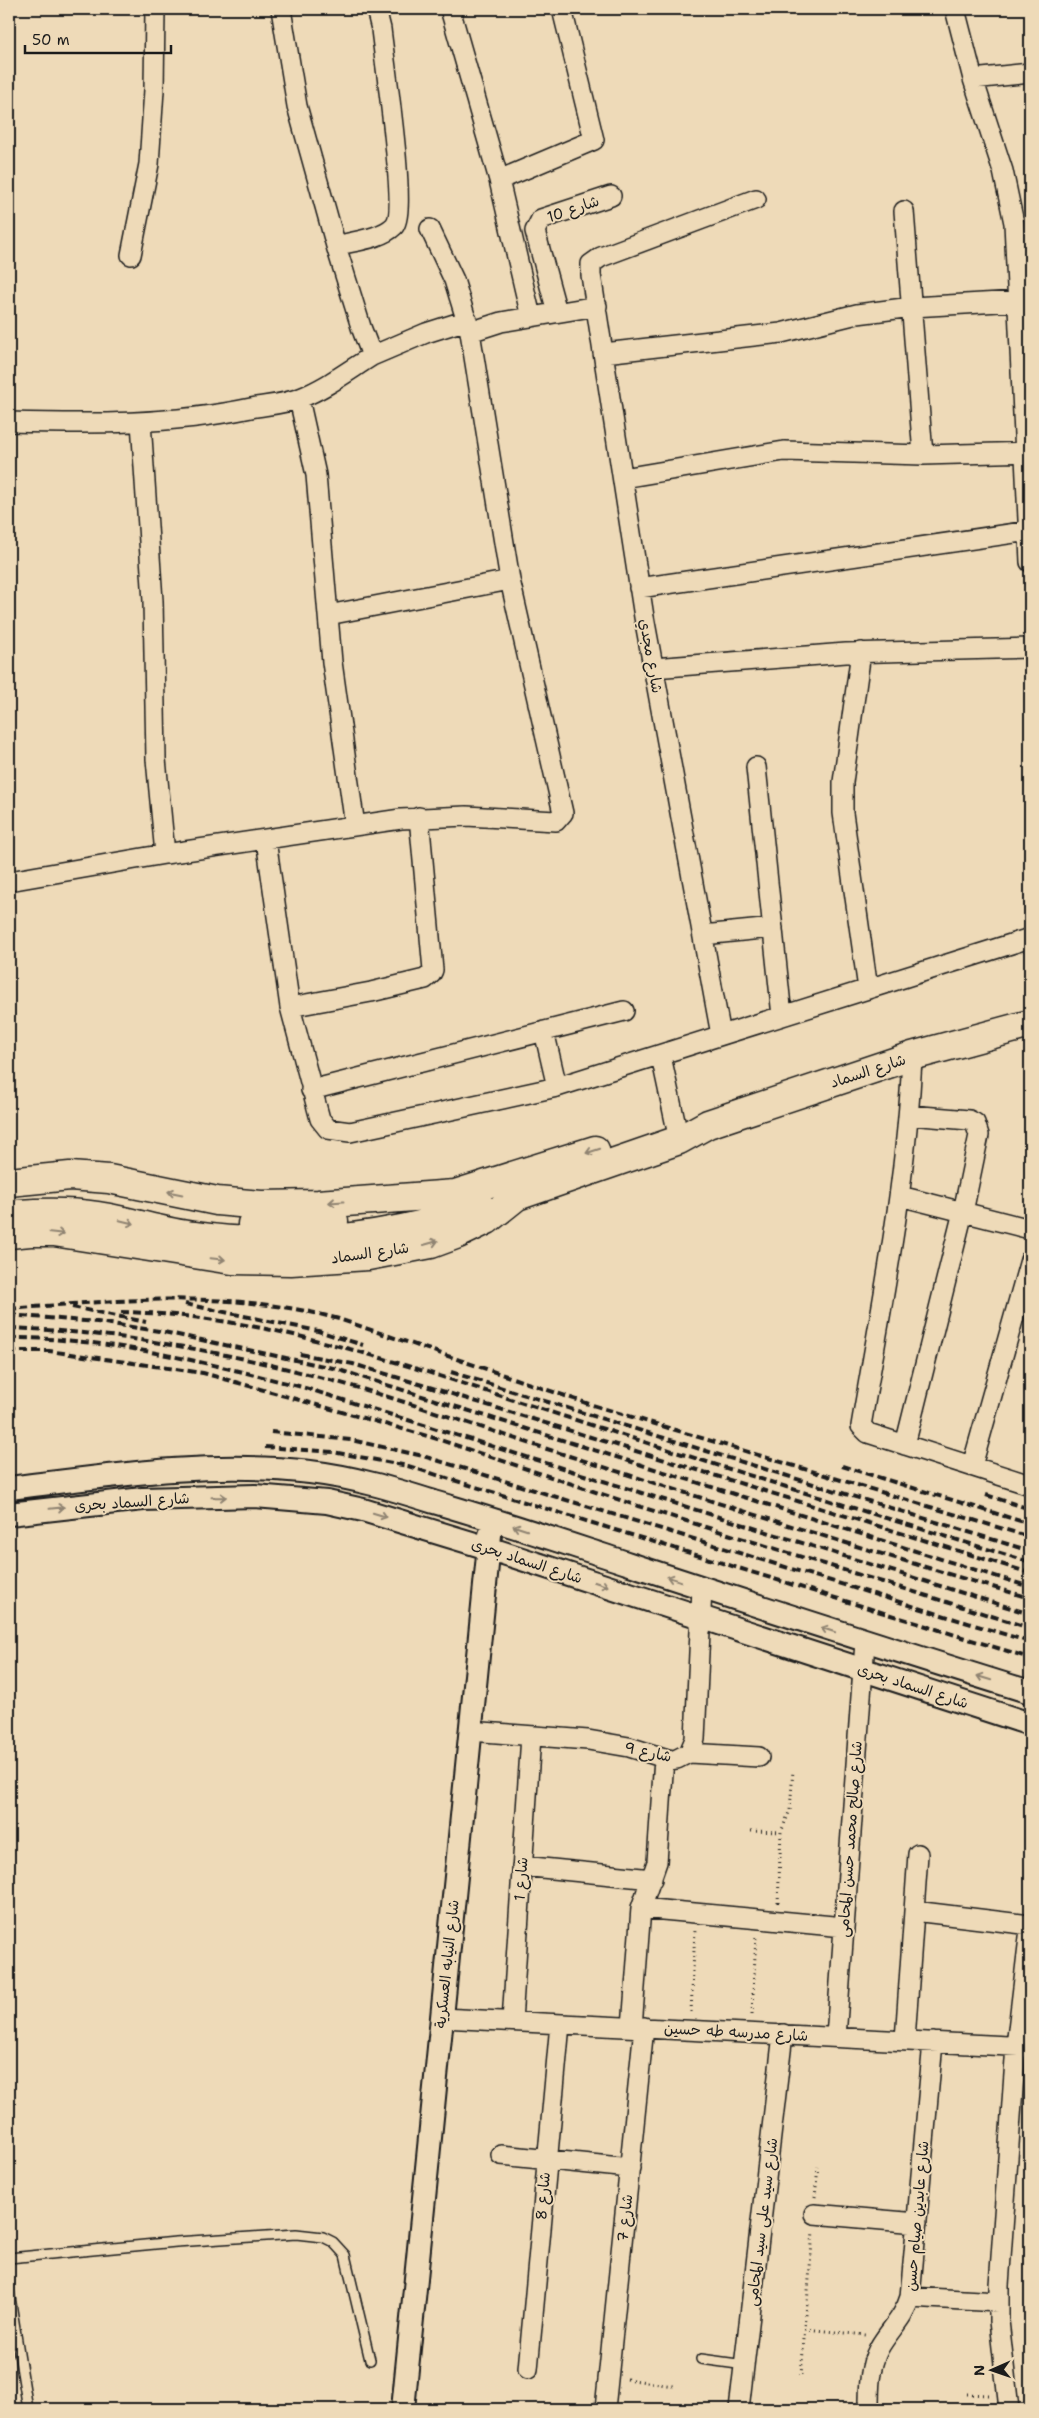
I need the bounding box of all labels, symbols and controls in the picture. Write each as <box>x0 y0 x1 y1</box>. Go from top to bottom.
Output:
scale bar <box>25 22 171 54</box>
text: 50 m <box>32 30 70 50</box>
street label: شارع 10 <box>544 191 602 227</box>
street label: شارع مجدي <box>634 617 667 695</box>
street label: شارع السماد <box>828 1049 908 1093</box>
one-way arrow <box>585 1146 601 1156</box>
one-way arrow <box>167 1188 183 1198</box>
one-way arrow <box>328 1198 344 1207</box>
one-way arrow <box>118 1218 134 1227</box>
one-way arrow <box>49 1228 65 1238</box>
one-way arrow <box>423 1237 439 1247</box>
street label: شارع السماد <box>330 1238 410 1268</box>
one-way arrow <box>209 1254 225 1264</box>
street label: شارع السماد بحرى <box>74 1488 190 1516</box>
one-way arrow <box>211 1492 227 1501</box>
one-way arrow <box>49 1503 65 1513</box>
one-way arrow <box>371 1510 387 1520</box>
one-way arrow <box>512 1523 528 1532</box>
street label: شارع السماد بحرى <box>469 1534 585 1588</box>
one-way arrow <box>666 1573 682 1583</box>
one-way arrow <box>593 1580 609 1590</box>
one-way arrow <box>821 1625 837 1634</box>
street label: شارع السماد بحرى <box>855 1659 971 1713</box>
one-way arrow <box>976 1672 992 1682</box>
street label: شارع 9 <box>622 1737 674 1767</box>
street label: شارع صالح محمد حسن المحامى <box>833 1740 867 1938</box>
street label: شارع 1 <box>509 1856 533 1902</box>
street label: شارع النيابه العسكرية <box>430 1899 464 2029</box>
street label: شارع مدرسه طه حسين <box>663 2018 809 2046</box>
street label: شارع سيد على سيد المحامى <box>742 2137 782 2307</box>
street label: شارع عابدين صيام حسن <box>900 2140 935 2292</box>
street label: شارع 8 <box>531 2171 555 2221</box>
street label: شارع 7 <box>613 2193 637 2243</box>
north arrow <box>966 2346 1016 2396</box>
text: N <box>970 2365 988 2376</box>

